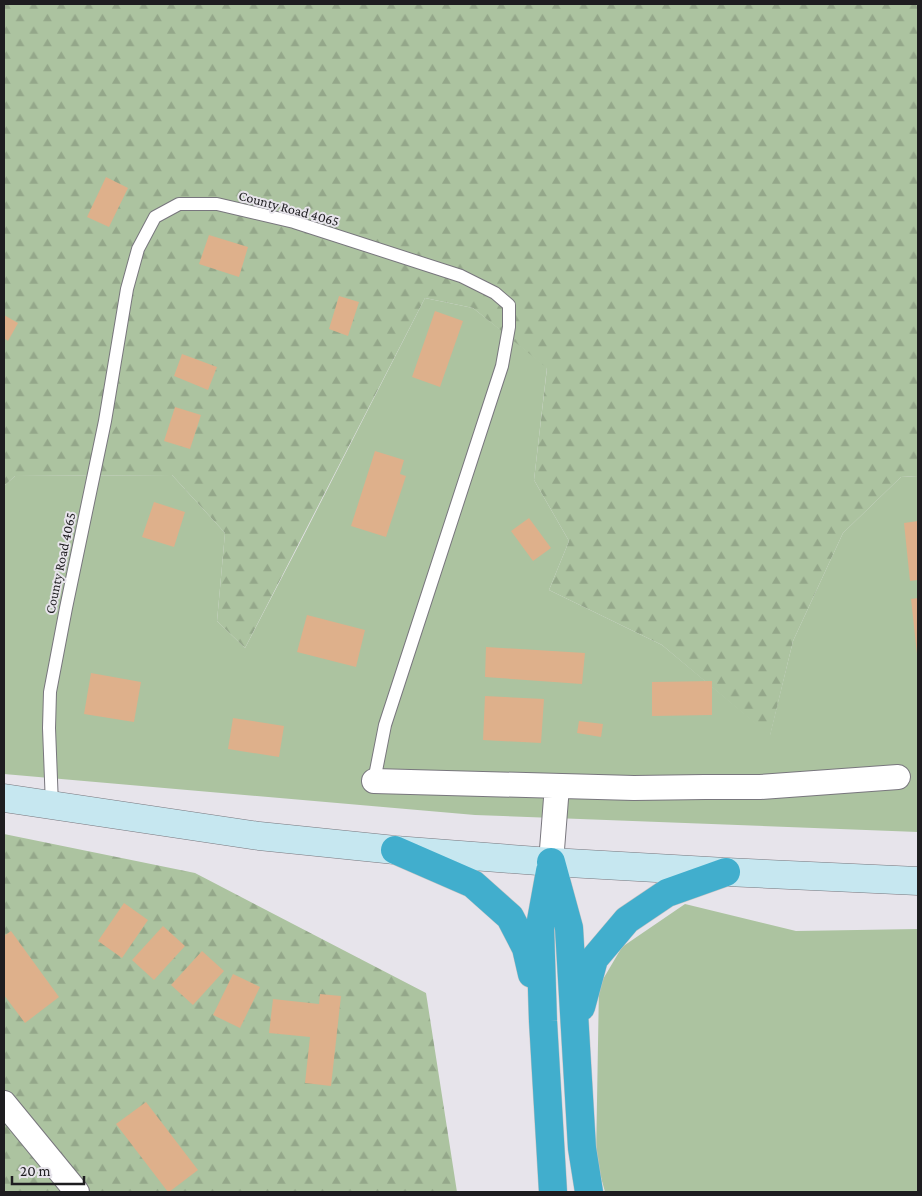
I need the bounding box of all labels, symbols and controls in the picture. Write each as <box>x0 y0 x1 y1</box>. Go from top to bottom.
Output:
street label: County Road 4065 <box>237 187 341 229</box>
street label: County Road 4065 <box>41 511 79 615</box>
scale bar <box>12 1154 85 1186</box>
text: 20 m <box>20 1163 51 1179</box>

